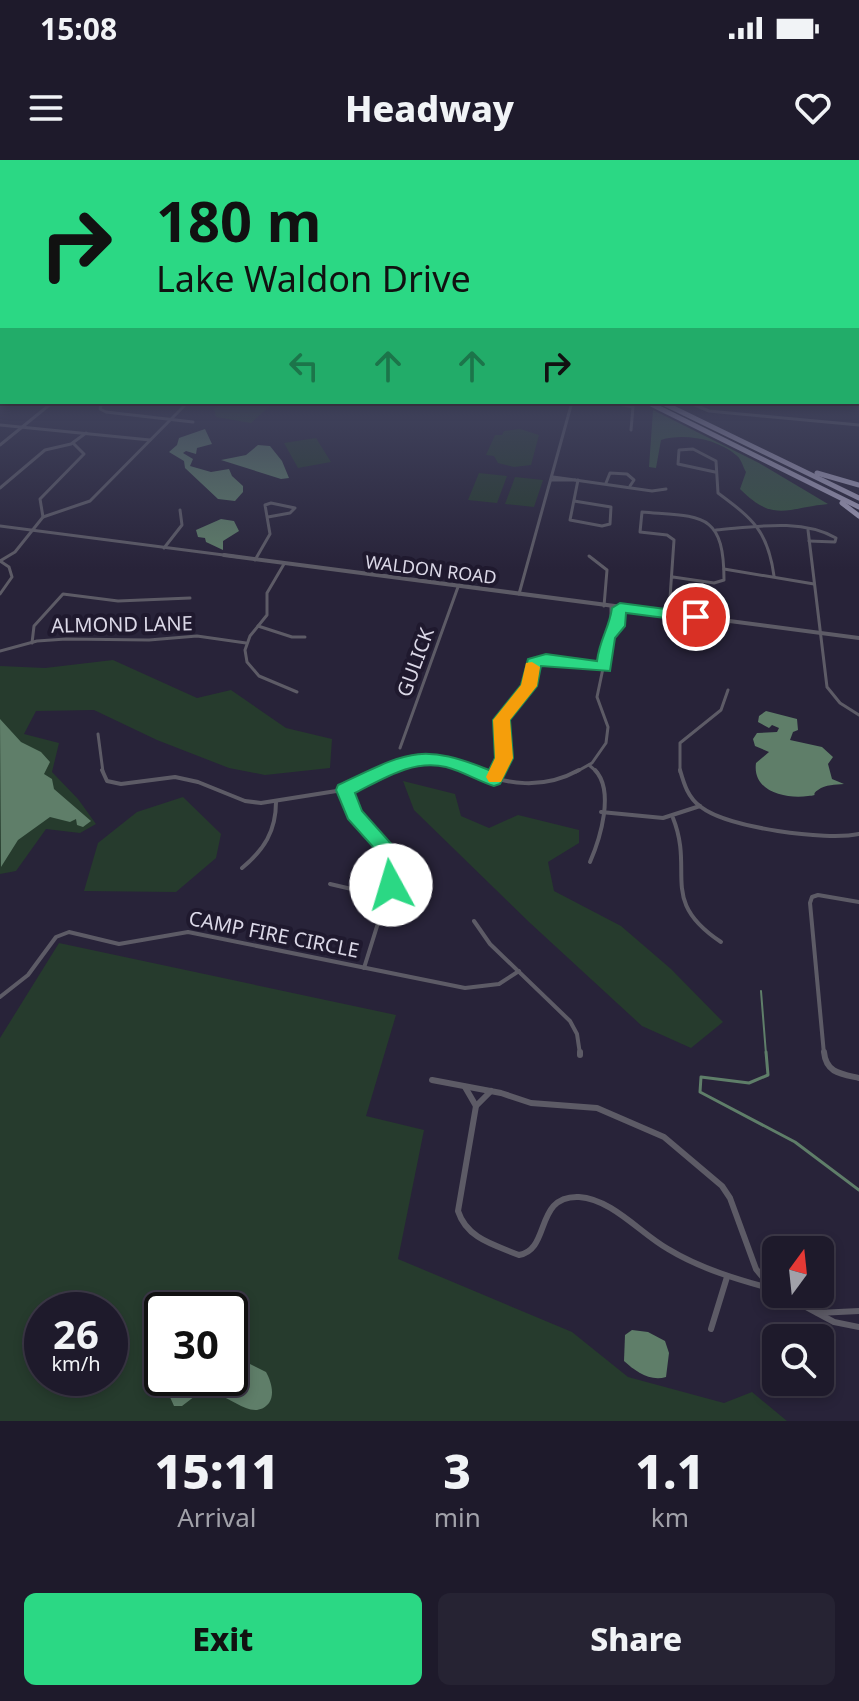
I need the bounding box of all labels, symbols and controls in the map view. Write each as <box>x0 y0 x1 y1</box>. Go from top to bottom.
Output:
text: 15:08 <box>40 8 117 49</box>
text: Headway <box>345 84 514 133</box>
icon: menu <box>24 86 68 130</box>
icon: heart <box>791 86 835 130</box>
text: 180 m <box>156 182 321 258</box>
icon: right <box>24 192 128 296</box>
text: Lake Waldon Drive <box>156 254 471 303</box>
icon: left <box>282 344 326 388</box>
icon: ahead <box>366 344 410 388</box>
icon: ahead <box>450 344 494 388</box>
icon: right <box>534 344 578 388</box>
street label: WALDON ROAD <box>364 549 498 589</box>
pin <box>662 583 730 651</box>
icon: arrive <box>674 595 718 639</box>
street label: ALMOND LANE <box>51 609 193 639</box>
street label: GULICK <box>390 623 440 700</box>
position arrow <box>349 843 433 927</box>
street label: CAMP FIRE CIRCLE <box>187 904 361 964</box>
north arrow <box>762 1236 834 1308</box>
map controls <box>762 1236 834 1396</box>
speed limit sign: 30 <box>144 1292 248 1396</box>
text: 26 <box>53 1306 99 1361</box>
button: search <box>762 1324 834 1396</box>
text: km/h <box>51 1350 101 1377</box>
text: 15:11 <box>155 1438 279 1503</box>
text: 3 <box>443 1438 471 1503</box>
text: 1.1 <box>635 1438 704 1503</box>
text: Arrival <box>177 1499 257 1535</box>
text: min <box>434 1499 481 1535</box>
text: km <box>651 1499 689 1535</box>
button: Exit <box>24 1593 422 1685</box>
button: Share <box>438 1593 835 1685</box>

